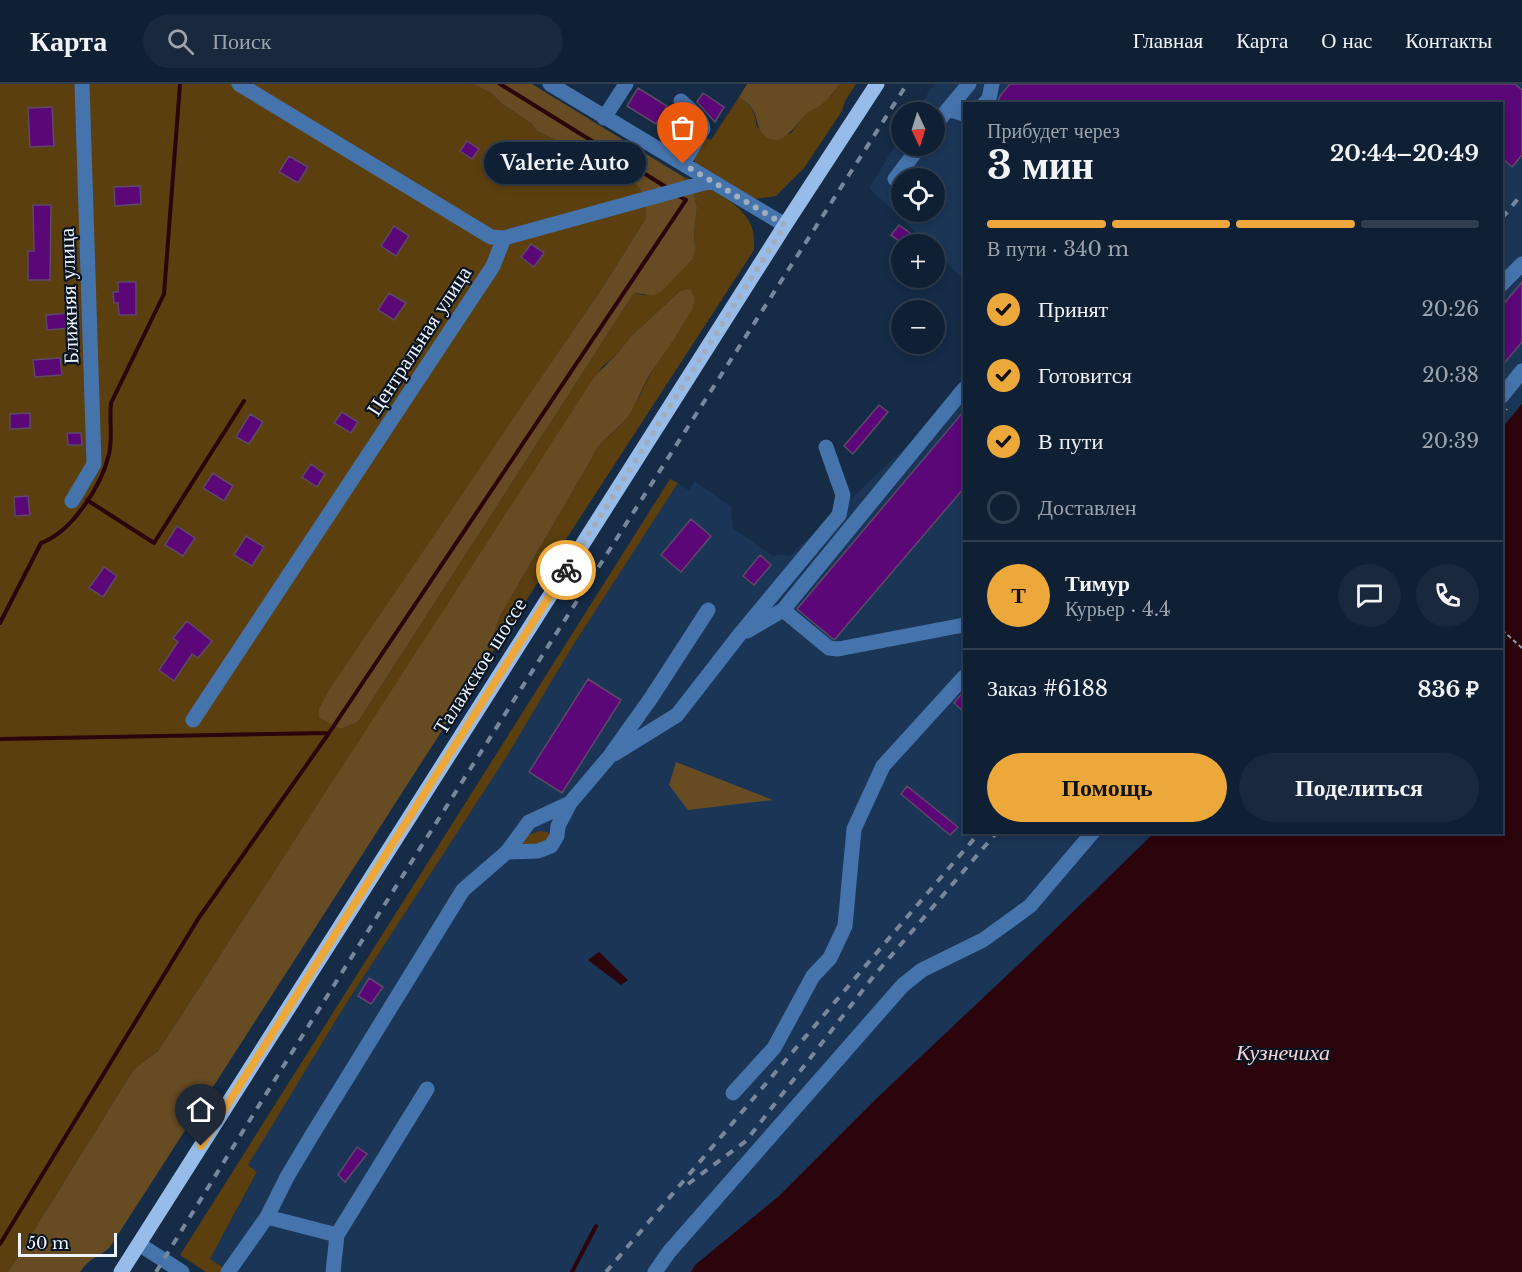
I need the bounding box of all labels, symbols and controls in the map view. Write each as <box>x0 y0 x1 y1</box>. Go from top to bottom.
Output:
search box <box>143 14 563 68</box>
text: Карта <box>30 24 107 59</box>
icon: search <box>164 25 197 58</box>
text: Поиск <box>212 28 271 55</box>
text: Главная <box>1133 28 1203 54</box>
text: Карта <box>1236 28 1288 54</box>
text: О нас <box>1321 28 1372 54</box>
text: Контакты <box>1405 28 1492 54</box>
pin <box>657 102 708 164</box>
north arrow <box>891 102 945 156</box>
map controls <box>891 102 945 354</box>
icon: bag <box>666 111 699 144</box>
text: Прибудет через <box>987 119 1120 143</box>
text: 20:44–20:49 <box>1330 140 1479 167</box>
text: 3 мин <box>987 141 1094 190</box>
callout: Valerie Auto <box>485 143 647 185</box>
text: Valerie Auto <box>501 151 629 175</box>
button: locate <box>891 168 945 222</box>
street label: Ближняя улица <box>54 227 84 365</box>
button: + <box>891 234 945 288</box>
text: В пути · 340 m <box>987 237 1129 261</box>
street label: Центральная улица <box>361 261 477 421</box>
icon: check <box>987 293 1020 326</box>
text: Принят <box>1038 296 1108 323</box>
text: 20:26 <box>1422 297 1479 321</box>
button: − <box>891 300 945 354</box>
icon: check <box>987 359 1020 392</box>
text: Готовится <box>1038 362 1132 389</box>
text: 20:38 <box>1422 363 1479 387</box>
icon: check <box>987 425 1020 458</box>
text: В пути <box>1038 428 1103 455</box>
text: 20:39 <box>1422 429 1479 453</box>
text: Доставлен <box>1038 494 1137 521</box>
courier <box>536 540 596 600</box>
icon: bike <box>550 554 583 587</box>
button: chat <box>1338 564 1401 627</box>
button: phone <box>1416 564 1479 627</box>
text: Тимур <box>1065 570 1130 597</box>
text: Т <box>1011 582 1026 609</box>
street label: Талажское шоссе <box>428 593 532 739</box>
text: Курьер · 4.4 <box>1065 597 1171 621</box>
text: Заказ #6188 <box>987 675 1108 702</box>
text: 836 ₽ <box>1418 676 1479 703</box>
button: Помощь <box>987 753 1227 822</box>
button: Поделиться <box>1239 753 1479 822</box>
water label: Кузнечиха <box>1235 1039 1330 1066</box>
pin <box>175 1084 226 1146</box>
icon: home <box>184 1093 217 1126</box>
scale bar <box>18 1230 117 1258</box>
text: 50 m <box>27 1233 69 1253</box>

